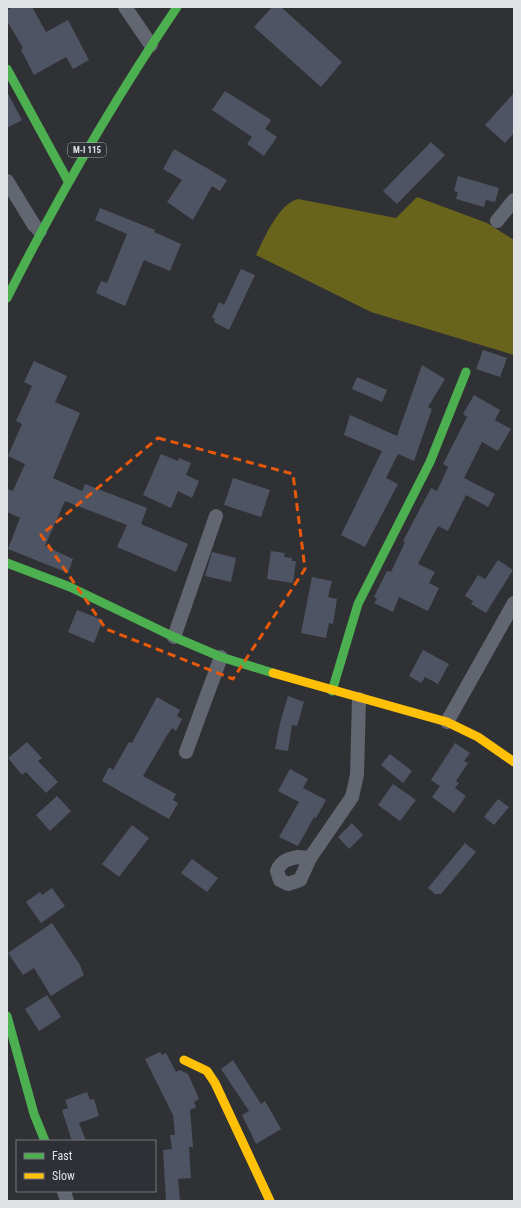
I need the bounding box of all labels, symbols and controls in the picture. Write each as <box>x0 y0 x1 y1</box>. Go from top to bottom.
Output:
road number: M-I 115 <box>68 143 106 157</box>
legend <box>16 1140 156 1192</box>
text: Fast <box>52 1149 73 1163</box>
text: Slow <box>52 1169 75 1183</box>

